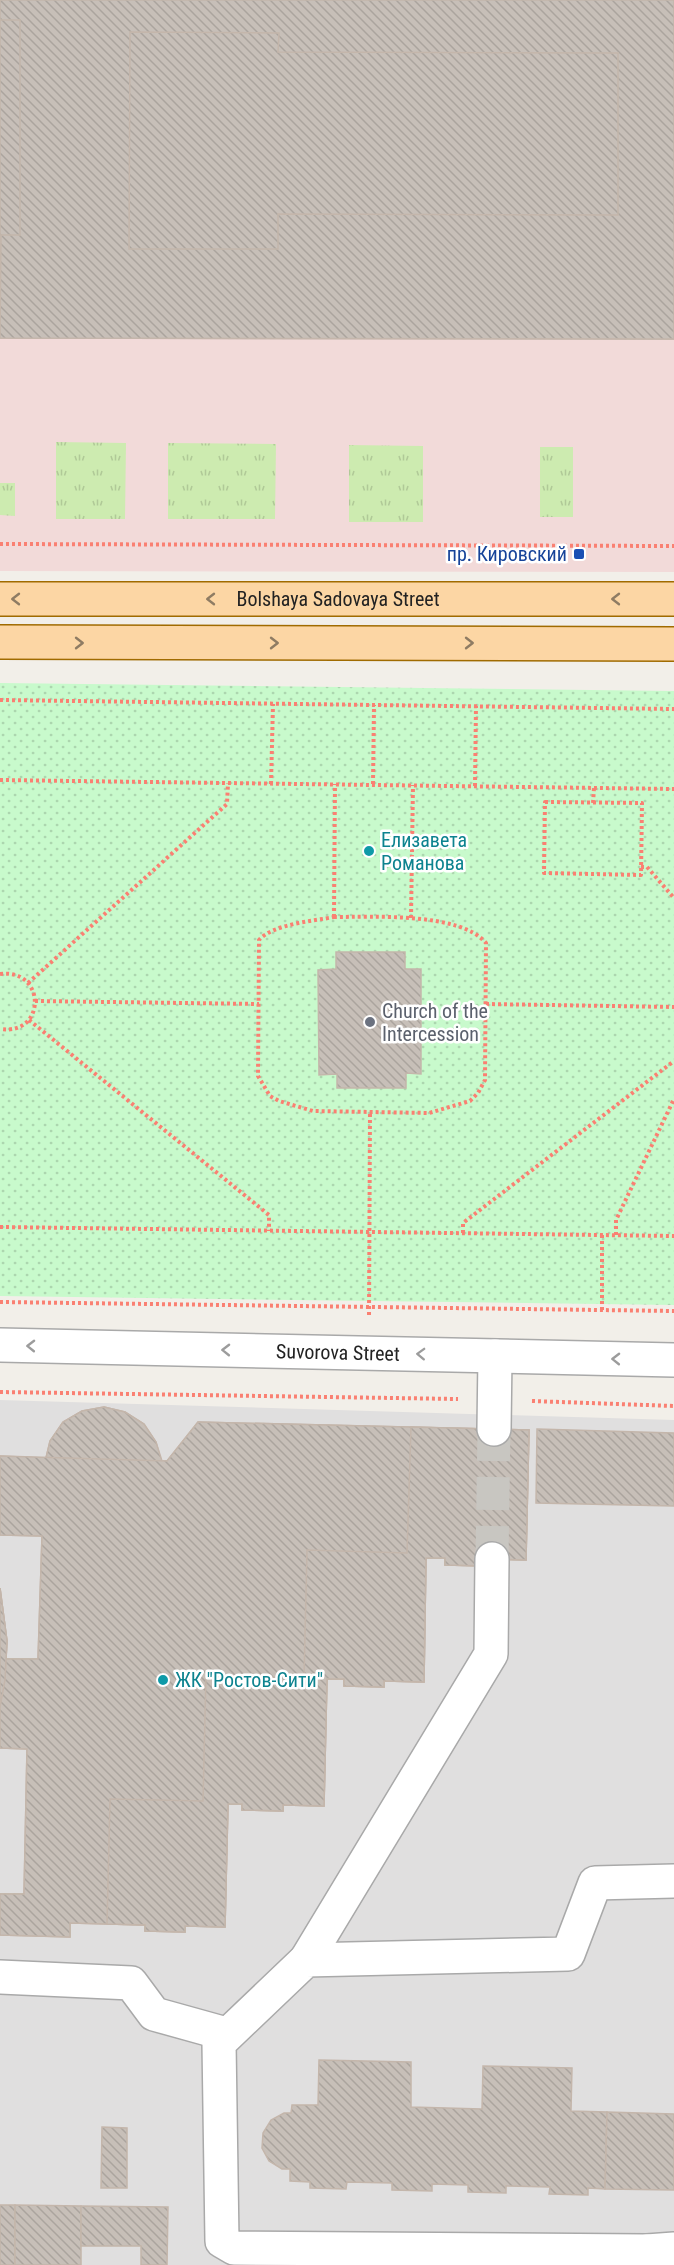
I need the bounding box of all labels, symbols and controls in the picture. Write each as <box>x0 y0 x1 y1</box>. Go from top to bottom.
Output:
place label: пр. Кировский <box>447 542 567 566</box>
marker: пр. Кировский <box>572 547 586 561</box>
street label: Bolshaya Sadovaya Street <box>236 587 440 611</box>
one-way arrow <box>11 593 20 605</box>
one-way arrow <box>206 593 215 605</box>
one-way arrow <box>611 593 620 605</box>
one-way arrow <box>75 637 84 649</box>
one-way arrow <box>270 637 279 649</box>
one-way arrow <box>465 637 474 649</box>
place label: Елизавета Романова <box>381 828 467 875</box>
marker: Елизавета Романова <box>362 844 376 858</box>
place label: Church of the Intercession <box>382 999 488 1046</box>
marker: Church of the Intercession <box>363 1015 377 1029</box>
street label: Suvorova Street <box>276 1339 400 1366</box>
one-way arrow <box>26 1340 35 1352</box>
one-way arrow <box>221 1344 230 1356</box>
one-way arrow <box>416 1348 425 1360</box>
one-way arrow <box>611 1353 620 1365</box>
place label: ЖК "Ростов-Сити" <box>175 1668 323 1692</box>
marker: ЖК "Ростов-Сити" <box>156 1673 170 1687</box>

